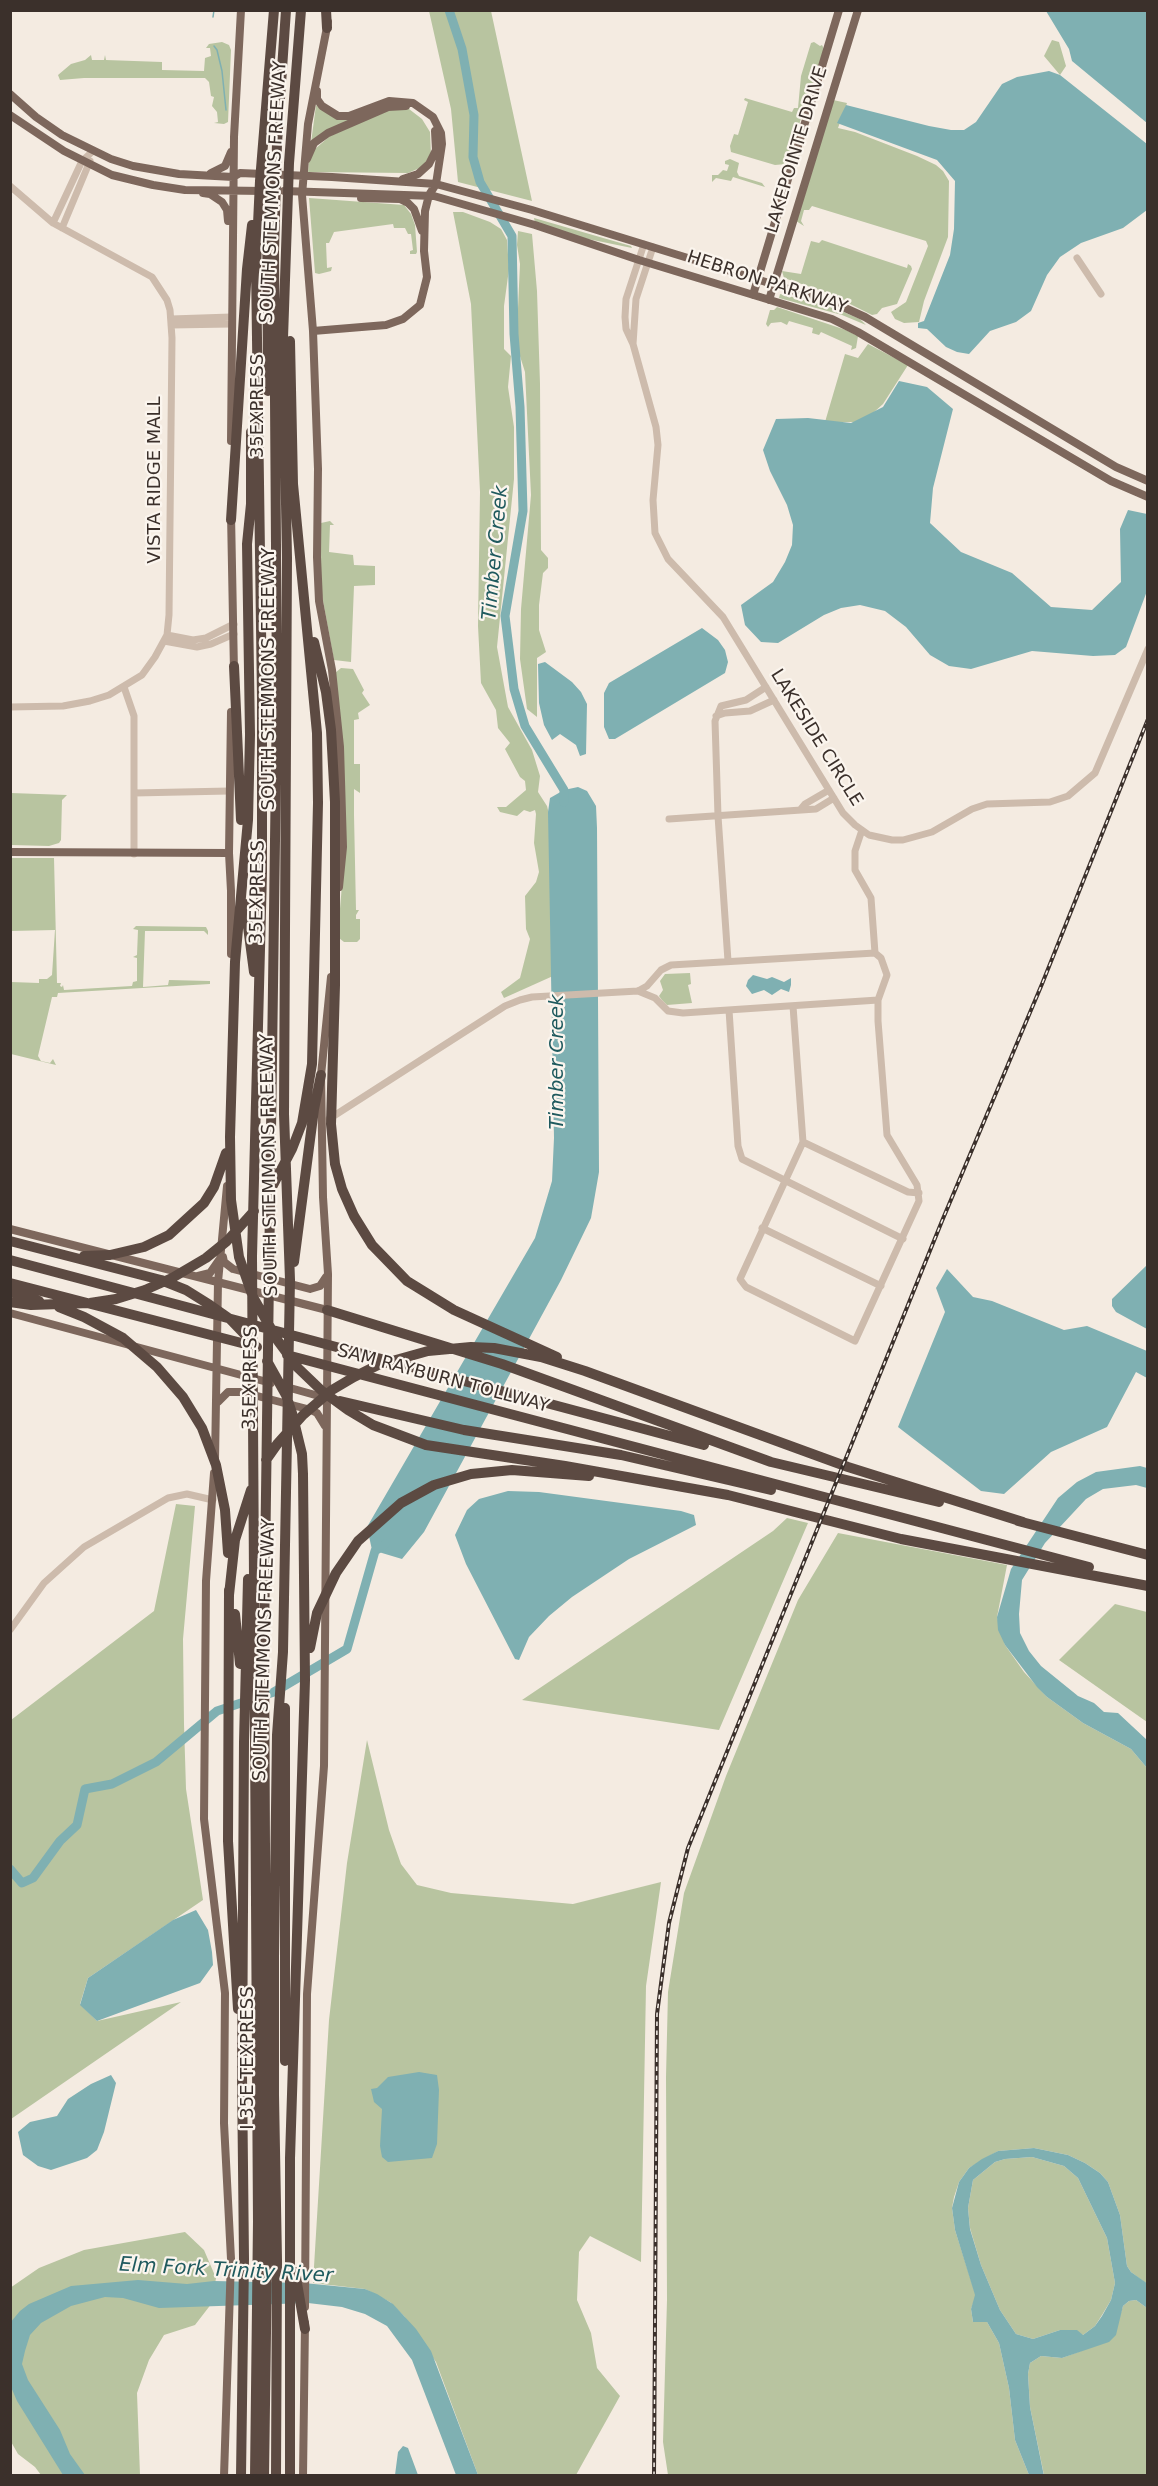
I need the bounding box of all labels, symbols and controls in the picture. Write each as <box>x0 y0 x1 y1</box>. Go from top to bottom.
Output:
street label: SOUTH STEMMONS FREEWAY <box>256 60 292 324</box>
street label: LAKEPOINTE DRIVE <box>761 64 833 236</box>
street label: HEBRON PARKWAY <box>684 247 850 319</box>
street label: 35EXPRESS <box>247 354 269 458</box>
street label: VISTA RIDGE MALL <box>144 396 166 564</box>
water label: Timber Creek <box>478 485 514 621</box>
street label: SOUTH STEMMONS FREEWAY <box>258 548 280 810</box>
street label: LAKESIDE CIRCLE <box>765 666 867 810</box>
street label: 35EXPRESS <box>246 840 270 944</box>
water label: Timber Creek <box>546 994 570 1130</box>
street label: SOUTH STEMMONS FREEWAY <box>257 1033 283 1297</box>
street label: 35EXPRESS <box>239 1326 263 1430</box>
street label: SAM RAYBURN TOLLWAY <box>335 1340 551 1418</box>
street label: SOUTH STEMMONS FREEWAY <box>250 1518 280 1782</box>
street label: I 35E TEXPRESS <box>237 1986 259 2130</box>
water label: Elm Fork Trinity River <box>118 2253 334 2289</box>

